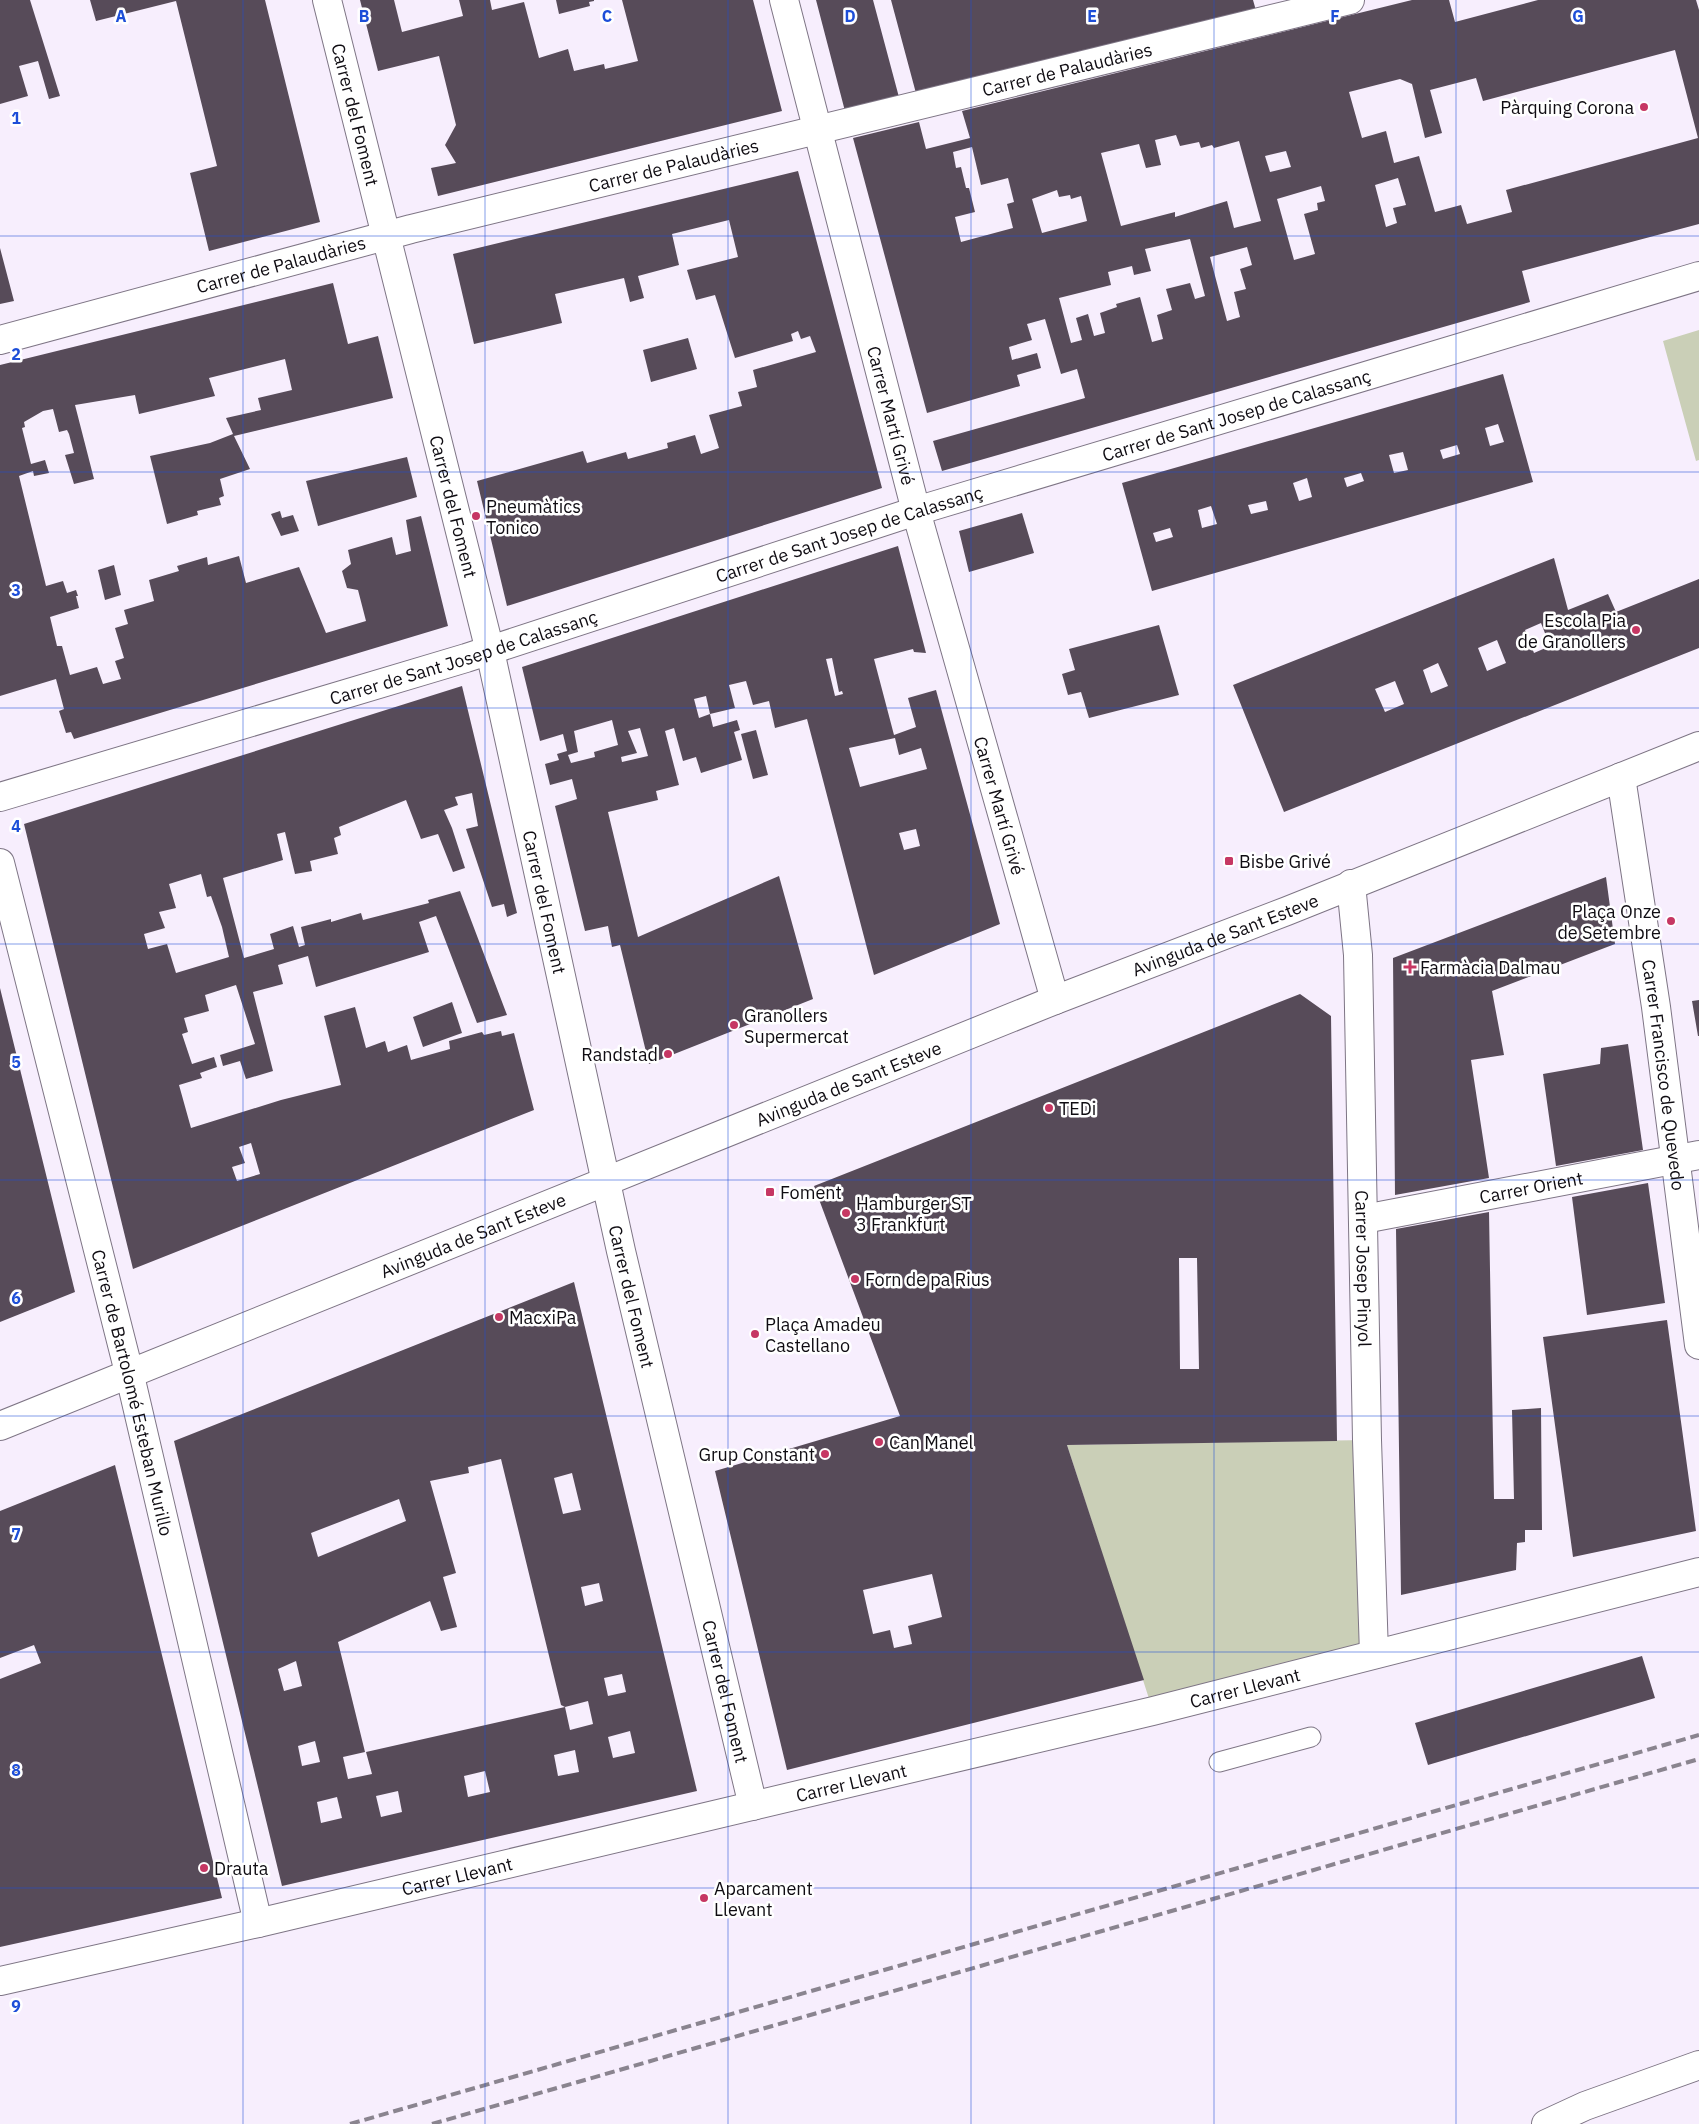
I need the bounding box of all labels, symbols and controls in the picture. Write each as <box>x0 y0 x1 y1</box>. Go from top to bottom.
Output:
text: A <box>116 6 127 26</box>
text: B <box>359 6 370 26</box>
text: C <box>602 6 612 26</box>
text: D <box>844 6 856 26</box>
text: E <box>1087 6 1097 26</box>
text: F <box>1330 6 1340 26</box>
text: G <box>1572 6 1584 26</box>
street label: Carrer de Palaudàries <box>980 37 1154 101</box>
street label: Carrer del Foment <box>327 41 385 188</box>
place label: Pàrquing Corona <box>1500 96 1634 119</box>
marker: Pàrquing Corona <box>1638 101 1650 113</box>
text: 1 <box>11 108 21 128</box>
street label: Carrer de Palaudàries <box>586 133 761 197</box>
street label: Carrer de Palaudàries <box>194 230 368 298</box>
street label: Carrer Martí Grivé <box>862 343 920 488</box>
text: 2 <box>11 344 21 364</box>
street label: Carrer de Sant Josep de Calassanç <box>1099 364 1373 466</box>
street label: Carrer del Foment <box>425 433 483 580</box>
street label: Carrer de Sant Josep de Calassanç <box>713 480 985 587</box>
place label: Pneumàtics Tonico <box>486 495 581 539</box>
marker: Pneumàtics Tonico <box>470 510 482 522</box>
text: 3 <box>11 580 21 600</box>
street label: Carrer de Sant Josep de Calassanç <box>327 604 600 710</box>
place label: Escola Pia de Granollers <box>1518 609 1626 653</box>
marker: Escola Pia de Granollers <box>1630 624 1642 636</box>
street label: Carrer Martí Grivé <box>969 734 1030 878</box>
text: 4 <box>11 816 21 836</box>
street label: Carrer del Foment <box>518 828 572 976</box>
place label: Bisbe Grivé <box>1239 850 1331 873</box>
marker: Bisbe Grivé <box>1223 855 1235 867</box>
street label: Avinguda de Sant Esteve <box>1129 888 1322 981</box>
place label: Plaça Onze de Setembre <box>1557 900 1661 944</box>
marker: Plaça Onze de Setembre <box>1665 915 1677 927</box>
place label: Farmàcia Dalmau <box>1420 956 1560 979</box>
street label: Carrer Francisco de Quevedo <box>1637 958 1691 1192</box>
marker: Farmàcia Dalmau <box>1404 961 1416 973</box>
place label: Granollers Supermercat <box>744 1004 849 1048</box>
marker: Granollers Supermercat <box>728 1019 740 1031</box>
street label: Avinguda de Sant Esteve <box>752 1036 945 1131</box>
place label: Randstad <box>581 1043 658 1066</box>
marker: Randstad <box>662 1048 674 1060</box>
text: 5 <box>11 1052 21 1072</box>
place label: TEDi <box>1059 1097 1096 1120</box>
marker: TEDi <box>1043 1102 1055 1114</box>
street label: Carrer Orient <box>1477 1166 1585 1208</box>
place label: Foment <box>780 1181 842 1204</box>
marker: Foment <box>764 1186 776 1198</box>
street label: Avinguda de Sant Esteve <box>377 1187 569 1283</box>
street label: Carrer Josep Pinyol <box>1351 1190 1377 1347</box>
place label: Hamburger ST 3 Frankfurt <box>856 1192 972 1236</box>
marker: Hamburger ST 3 Frankfurt <box>840 1207 852 1219</box>
street label: Carrer del Foment <box>604 1223 660 1370</box>
street label: Carrer de Bartolomé Esteban Murillo <box>87 1247 179 1538</box>
place label: Forn de pa Rius <box>865 1268 990 1291</box>
marker: Forn de pa Rius <box>849 1273 861 1285</box>
text: 6 <box>11 1288 21 1308</box>
place label: MacxiPa <box>509 1306 577 1329</box>
marker: MacxiPa <box>493 1311 505 1323</box>
place label: Plaça Amadeu Castellano <box>765 1313 881 1357</box>
marker: Plaça Amadeu Castellano <box>749 1328 761 1340</box>
place label: Can Manel <box>889 1431 974 1454</box>
marker: Can Manel <box>873 1436 885 1448</box>
place label: Grup Constant <box>698 1443 815 1466</box>
marker: Grup Constant <box>819 1448 831 1460</box>
text: 7 <box>11 1524 21 1544</box>
street label: Carrer del Foment <box>698 1618 754 1765</box>
street label: Carrer Llevant <box>1187 1662 1303 1713</box>
street label: Carrer Llevant <box>793 1758 909 1807</box>
text: 8 <box>11 1760 21 1780</box>
street label: Carrer Llevant <box>399 1852 515 1900</box>
place label: Drauta <box>214 1857 269 1880</box>
marker: Drauta <box>198 1862 210 1874</box>
place label: Aparcament Llevant <box>714 1877 813 1921</box>
marker: Aparcament Llevant <box>698 1892 710 1904</box>
text: 9 <box>11 1996 21 2016</box>

